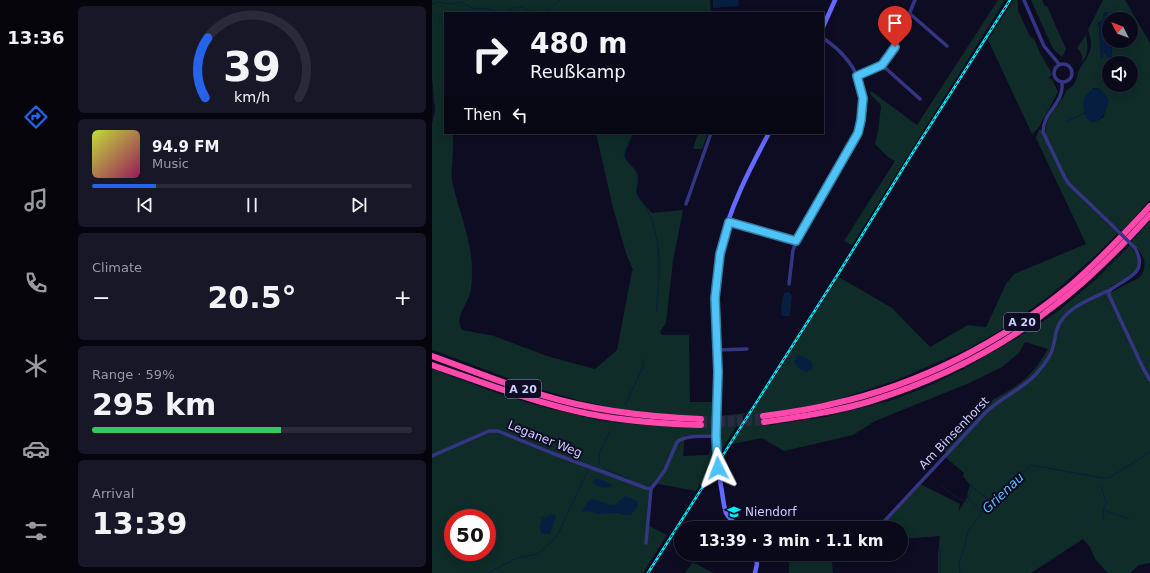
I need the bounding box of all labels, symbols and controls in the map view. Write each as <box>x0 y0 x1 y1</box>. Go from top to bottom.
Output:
pin <box>878 6 912 47</box>
icon: arrive <box>884 12 906 34</box>
north arrow <box>1102 12 1138 48</box>
map controls <box>1102 12 1138 92</box>
text: 13:36 <box>7 27 65 48</box>
text: 480 m <box>530 27 627 60</box>
icon: right <box>464 28 516 80</box>
text: 39 <box>223 42 281 91</box>
button: sound <box>1102 56 1138 92</box>
text: Reußkamp <box>530 61 626 82</box>
text: km/h <box>234 88 270 104</box>
icon: directions <box>22 103 50 131</box>
icon: left <box>509 104 531 126</box>
text: Then <box>464 106 501 124</box>
text: 94.9 FM <box>152 138 219 156</box>
text: Music <box>152 156 189 171</box>
icon: music <box>22 186 50 214</box>
icon: previous <box>134 194 156 216</box>
icon: pause <box>241 194 263 216</box>
icon: next <box>348 194 370 216</box>
text: Climate <box>92 260 142 275</box>
icon: phone <box>22 269 50 297</box>
text: 20.5° <box>207 280 297 315</box>
text: − <box>92 285 110 310</box>
text: + <box>394 285 412 310</box>
road number: A 20 <box>1004 313 1040 331</box>
icon: climate <box>22 352 50 380</box>
text: Range · 59% <box>92 367 175 382</box>
road number: A 20 <box>505 380 541 398</box>
text: 295 km <box>92 387 216 422</box>
street label: Am Binsenhorst <box>916 394 992 472</box>
street label: Leganer Weg <box>506 418 584 460</box>
icon: car <box>22 435 50 463</box>
position arrow <box>697 447 739 489</box>
water label: Grienau <box>979 470 1027 516</box>
text: Arrival <box>92 486 134 501</box>
school or university icon: Niendorf <box>726 504 742 520</box>
place label: Niendorf <box>745 505 797 519</box>
text: 13:39 <box>92 506 188 541</box>
speed limit sign: 50 <box>444 509 496 561</box>
icon: filters <box>22 517 50 545</box>
text: 13:39 · 3 min · 1.1 km <box>699 532 883 550</box>

